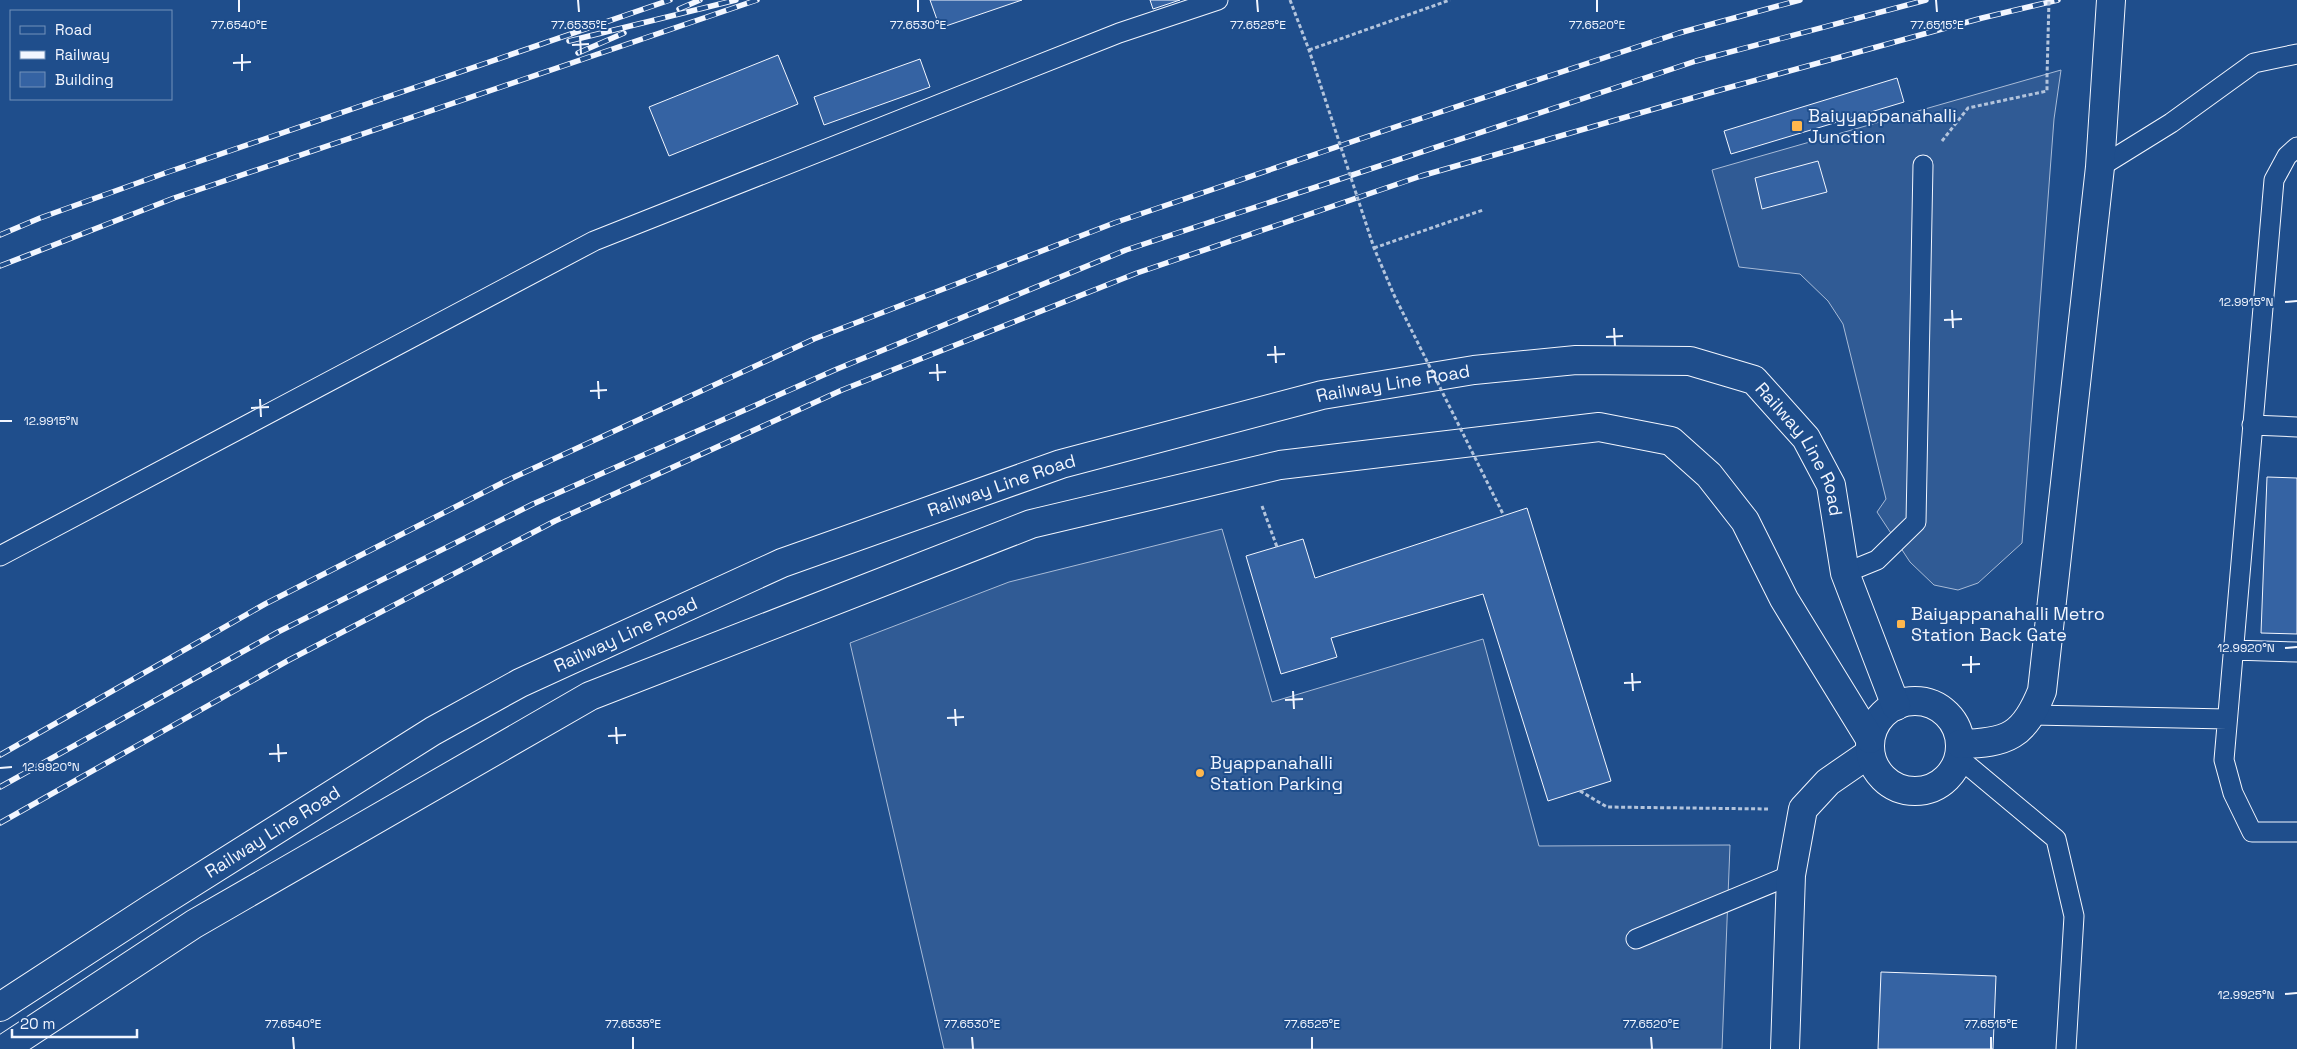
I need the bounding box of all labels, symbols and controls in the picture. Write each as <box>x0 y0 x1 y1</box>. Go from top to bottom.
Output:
legend <box>10 10 172 100</box>
text: 77.6540°E <box>211 17 268 33</box>
text: 77.6535°E <box>551 17 607 33</box>
text: 77.6530°E <box>890 17 946 33</box>
text: 77.6525°E <box>1230 17 1286 33</box>
text: 77.6520°E <box>1569 17 1625 33</box>
text: 77.6515°E <box>1910 17 1964 33</box>
text: Road <box>55 20 92 39</box>
text: Railway <box>55 45 110 64</box>
text: Building <box>55 70 114 89</box>
place label: Baiyyappanahalli Junction <box>1808 104 1957 148</box>
marker: Baiyyappanahalli Junction <box>1790 119 1804 133</box>
text: 12.9915°N <box>2219 294 2273 310</box>
street label: Railway Line Road <box>1313 359 1471 407</box>
street label: Railway Line Road <box>1750 377 1848 518</box>
text: 12.9915°N <box>24 413 78 429</box>
street label: Railway Line Road <box>924 449 1078 521</box>
street label: Railway Line Road <box>550 591 701 677</box>
place label: Baiyappanahalli Metro Station Back Gate <box>1911 602 2105 646</box>
marker: Baiyappanahalli Metro Station Back Gate <box>1895 618 1907 630</box>
text: 12.9920°N <box>2217 640 2275 656</box>
place label: Byappanahalli Station Parking <box>1210 751 1343 795</box>
text: 12.9920°N <box>22 759 80 775</box>
marker: Byappanahalli Station Parking <box>1194 767 1206 779</box>
street label: Railway Line Road <box>201 780 344 883</box>
text: 12.9925°N <box>2218 987 2274 1003</box>
scale bar <box>12 1006 138 1038</box>
text: 20 m <box>20 1014 55 1033</box>
text: 77.6540°E <box>265 1016 322 1032</box>
text: 77.6535°E <box>605 1016 661 1032</box>
text: 77.6530°E <box>944 1016 1000 1032</box>
text: 77.6525°E <box>1284 1016 1340 1032</box>
text: 77.6520°E <box>1623 1016 1679 1032</box>
text: 77.6515°E <box>1964 1016 2018 1032</box>

